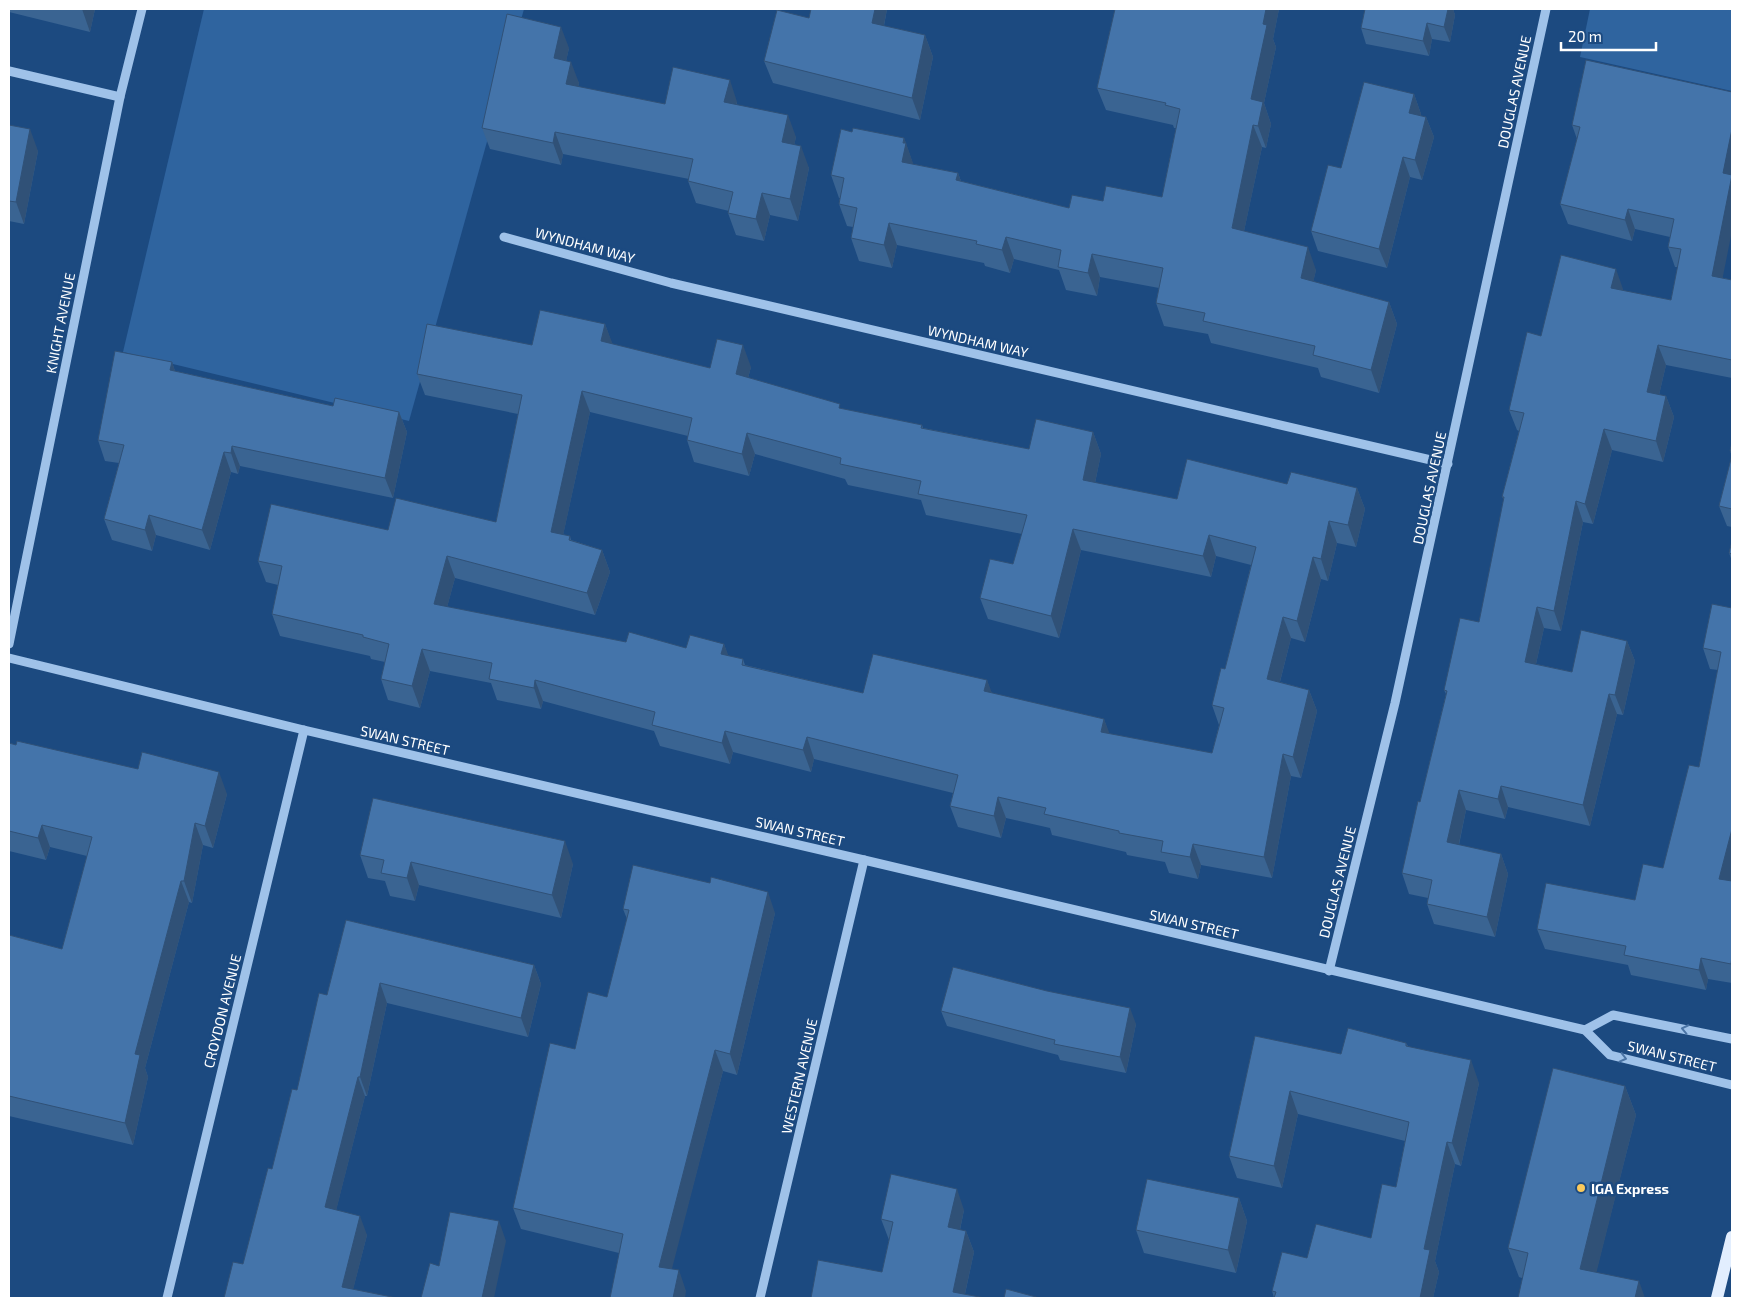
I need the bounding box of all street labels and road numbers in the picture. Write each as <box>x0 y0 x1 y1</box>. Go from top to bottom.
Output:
street label: DOUGLAS AVENUE <box>1494 34 1534 150</box>
street label: WYNDHAM WAY <box>533 224 637 266</box>
street label: KNIGHT AVENUE <box>42 271 78 375</box>
street label: WYNDHAM WAY <box>926 321 1030 361</box>
street label: DOUGLAS AVENUE <box>1409 430 1449 546</box>
street label: SWAN STREET <box>359 721 451 759</box>
street label: SWAN STREET <box>754 812 846 850</box>
street label: DOUGLAS AVENUE <box>1315 824 1359 940</box>
street label: SWAN STREET <box>1148 905 1240 943</box>
street label: CROYDON AVENUE <box>200 952 244 1070</box>
street label: WESTERN AVENUE <box>777 1017 821 1135</box>
street label: SWAN STREET <box>1626 1037 1718 1075</box>

